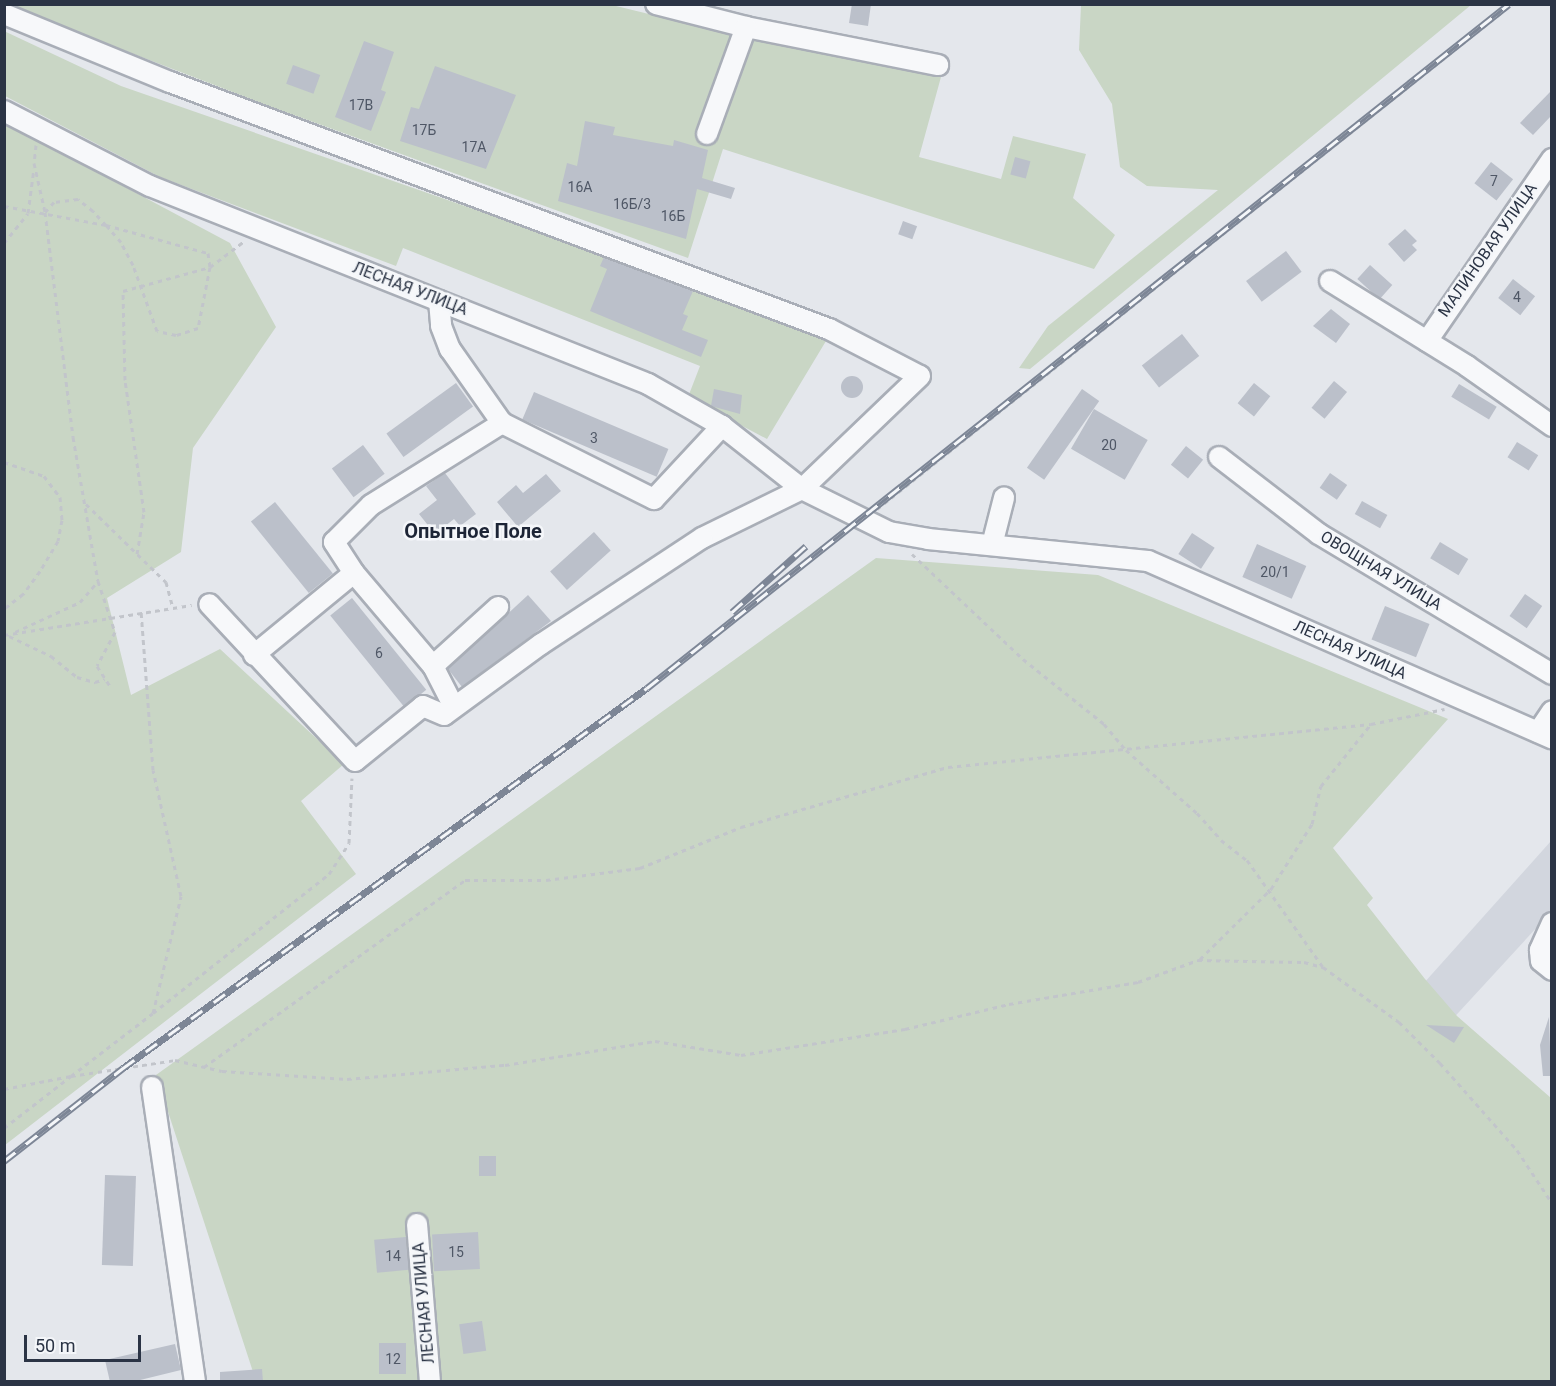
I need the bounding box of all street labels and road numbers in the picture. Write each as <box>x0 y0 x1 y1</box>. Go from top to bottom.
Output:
street label: МАЛИНОВАЯ УЛИЦА <box>1435 179 1541 321</box>
street label: ЛЕСНАЯ УЛИЦА <box>350 258 470 320</box>
street label: ОВОЩНАЯ УЛИЦА <box>1317 527 1445 615</box>
street label: ЛЕСНАЯ УЛИЦА <box>1291 616 1409 684</box>
street label: ЛЕСНАЯ УЛИЦА <box>409 1242 439 1364</box>

